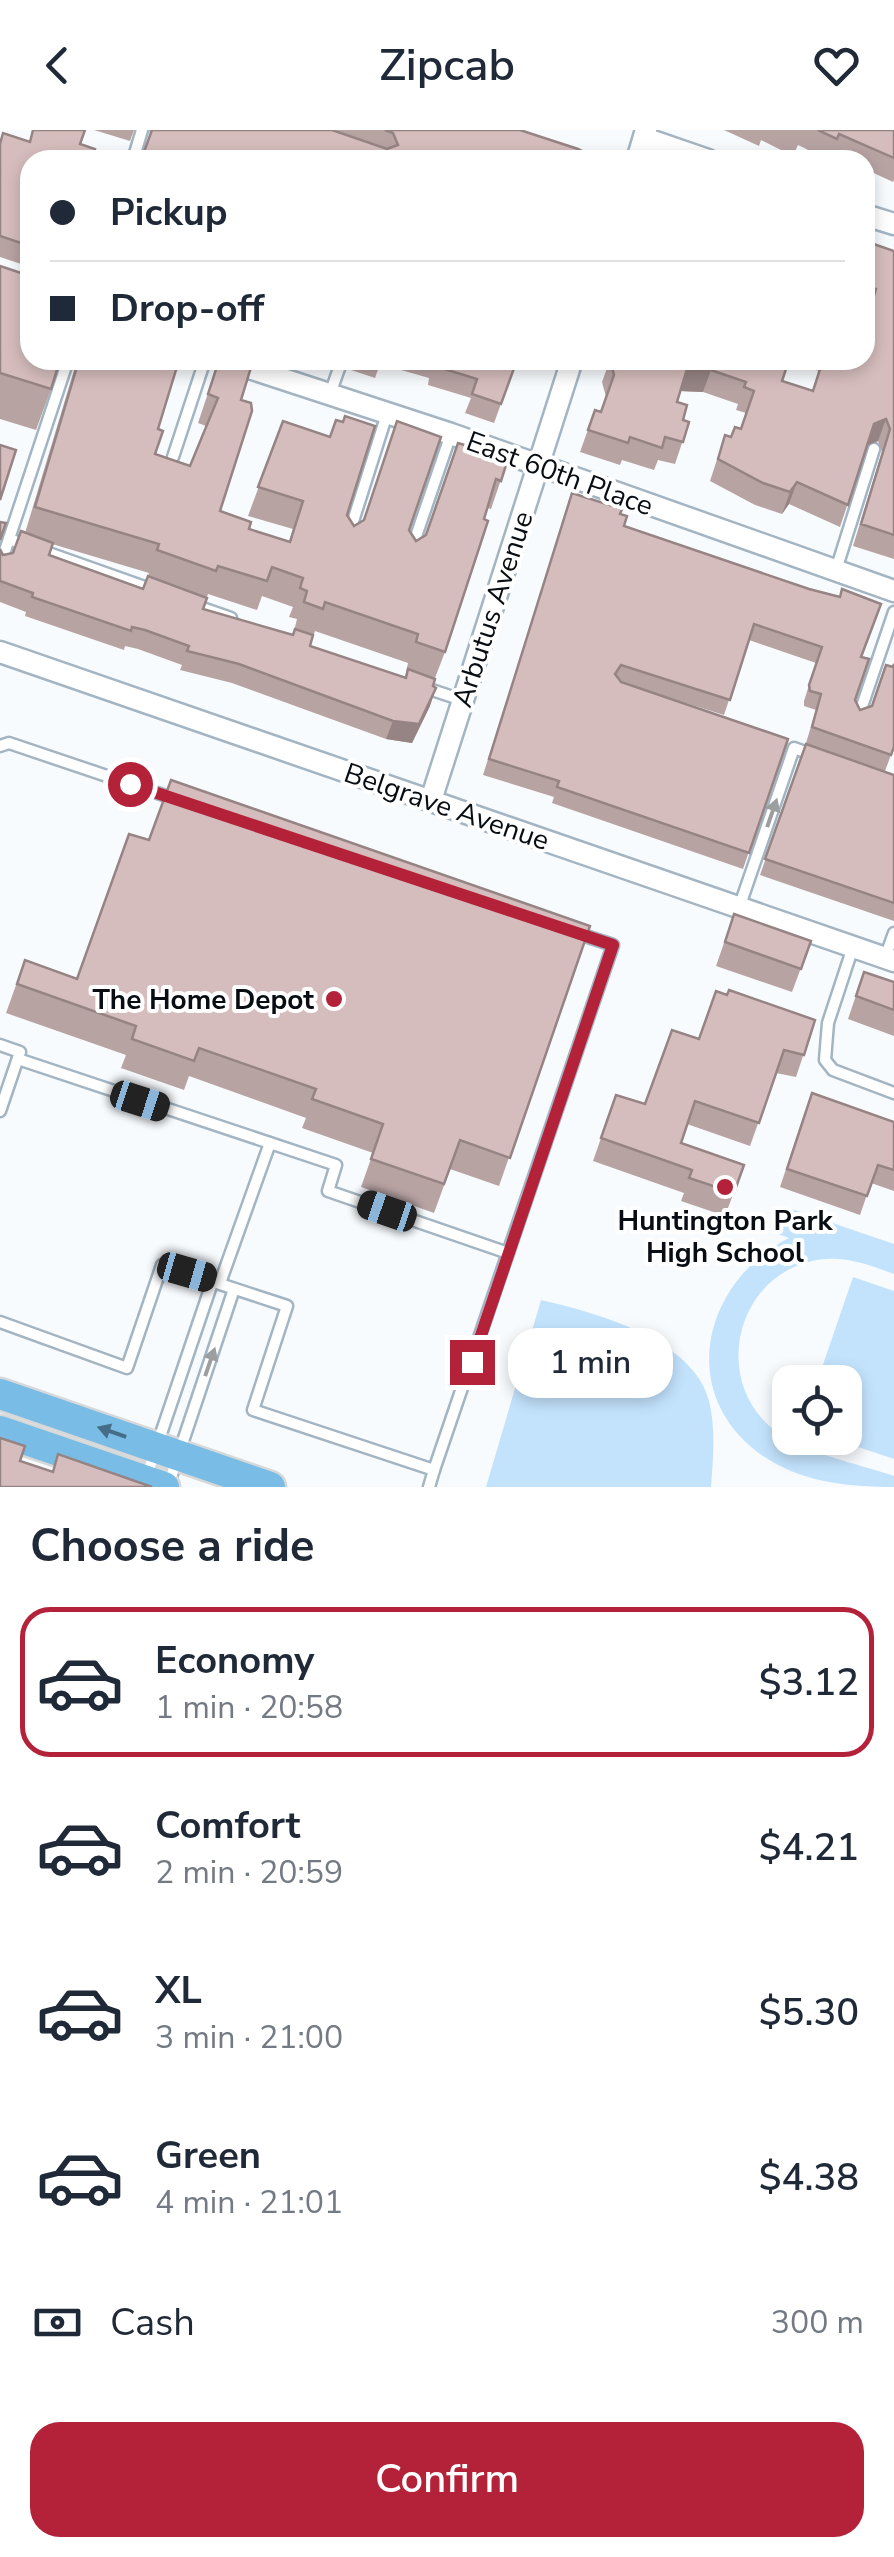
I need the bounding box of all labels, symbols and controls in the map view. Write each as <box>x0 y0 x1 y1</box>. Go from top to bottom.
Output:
text: Zipcab <box>379 35 515 96</box>
icon: back <box>30 38 85 93</box>
icon: heart <box>809 38 864 93</box>
text: Pickup <box>110 187 228 238</box>
text: Drop-off <box>110 283 264 334</box>
street label: East 60th Place <box>461 423 658 525</box>
street label: Arbutus Avenue <box>443 506 543 712</box>
street label: Belgrave Avenue <box>339 754 554 860</box>
route start <box>108 762 153 807</box>
one-way arrow <box>765 798 780 828</box>
place label: The Home Depot <box>92 981 314 1019</box>
marker: The Home Depot <box>323 988 345 1010</box>
car <box>107 1077 173 1125</box>
marker: Huntington Park High School <box>714 1176 736 1198</box>
car <box>354 1187 420 1235</box>
place label: Huntington Park High School <box>617 1202 833 1272</box>
car <box>154 1249 220 1295</box>
callout: 1 min <box>507 1327 672 1397</box>
route end <box>450 1340 495 1385</box>
text: 1 min <box>550 1341 631 1384</box>
one-way arrow <box>203 1346 218 1376</box>
map controls <box>772 1365 862 1455</box>
button: locate <box>772 1365 862 1455</box>
one-way arrow <box>96 1424 126 1439</box>
text: Choose a ride <box>30 1516 315 1577</box>
text: Economy <box>155 1635 314 1686</box>
icon: car <box>35 1637 125 1727</box>
text: $3.12 <box>759 1657 859 1708</box>
text: 1 min · 20:58 <box>155 1686 343 1729</box>
text: Comfort <box>155 1800 300 1851</box>
icon: car <box>35 1802 125 1892</box>
text: $4.21 <box>759 1822 859 1873</box>
text: 2 min · 20:59 <box>155 1851 343 1894</box>
text: XL <box>155 1965 202 2016</box>
icon: car <box>35 1967 125 2057</box>
text: $5.30 <box>759 1987 859 2038</box>
text: 3 min · 21:00 <box>155 2016 343 2059</box>
text: Green <box>155 2130 261 2181</box>
icon: car <box>35 2132 125 2222</box>
text: $4.38 <box>759 2152 859 2203</box>
text: 4 min · 21:01 <box>155 2181 343 2224</box>
icon: cash <box>30 2295 85 2350</box>
text: Cash <box>110 2297 195 2348</box>
text: 300 m <box>771 2301 864 2344</box>
button: Confirm <box>30 2422 864 2537</box>

